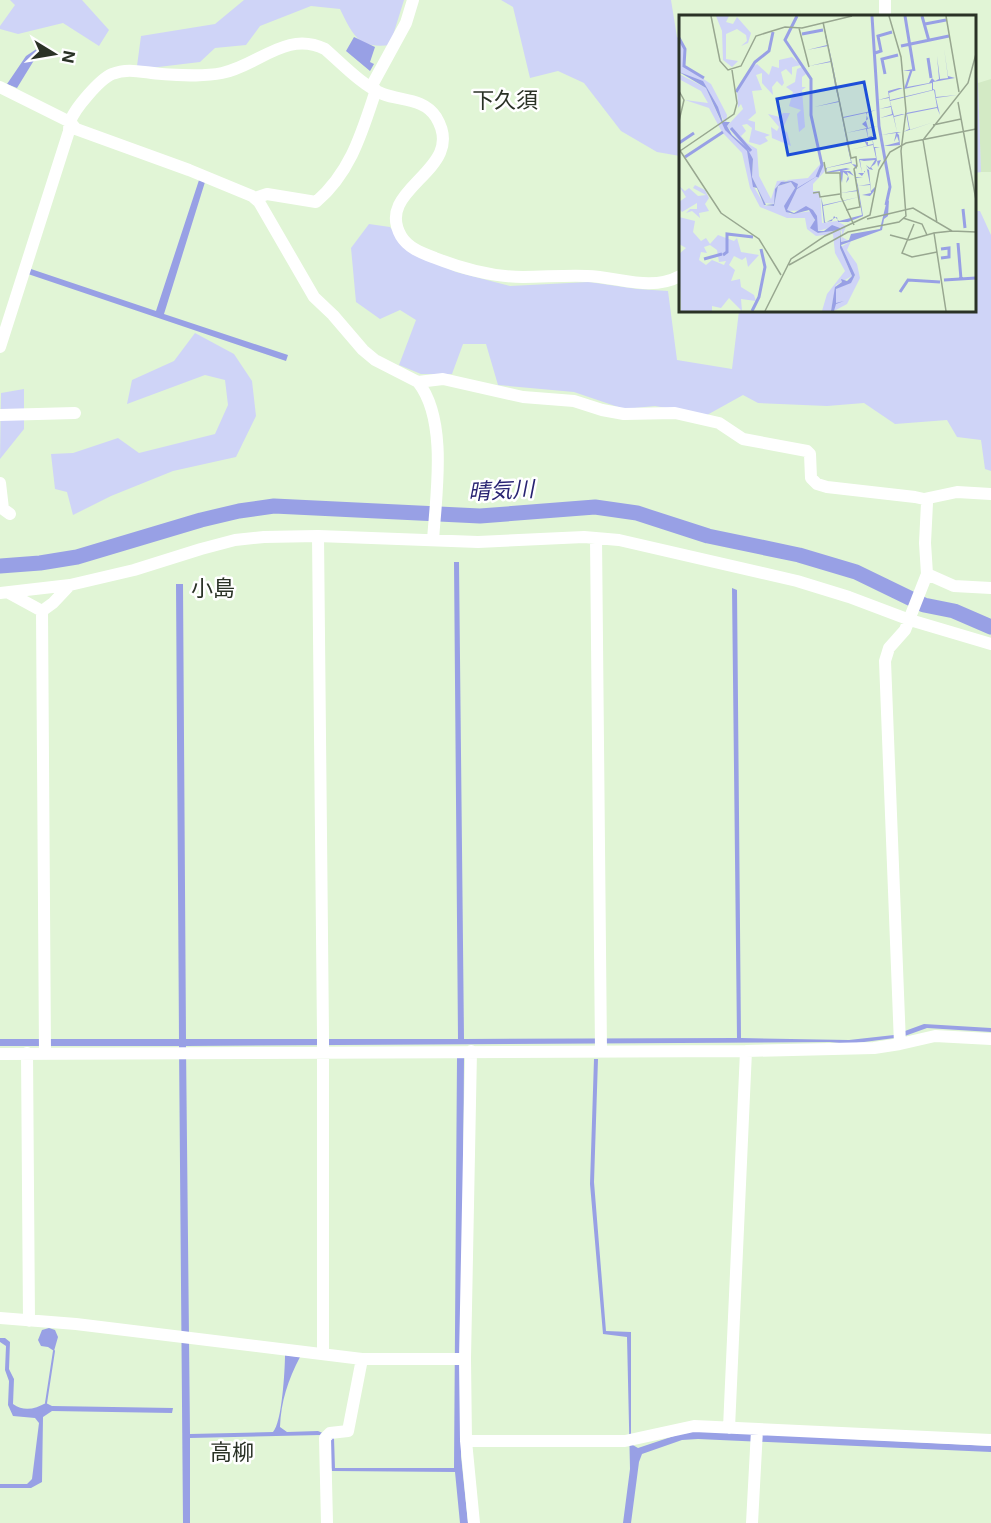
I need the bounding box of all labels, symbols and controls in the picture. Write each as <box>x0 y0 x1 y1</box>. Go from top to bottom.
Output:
inset map <box>679 15 976 312</box>
north arrow <box>24 24 84 84</box>
text: N <box>58 49 80 65</box>
district label: 下久須 <box>472 87 538 113</box>
water label: 晴気川 <box>467 475 537 505</box>
district label: 小島 <box>191 575 235 601</box>
district label: 高柳 <box>210 1439 254 1465</box>

